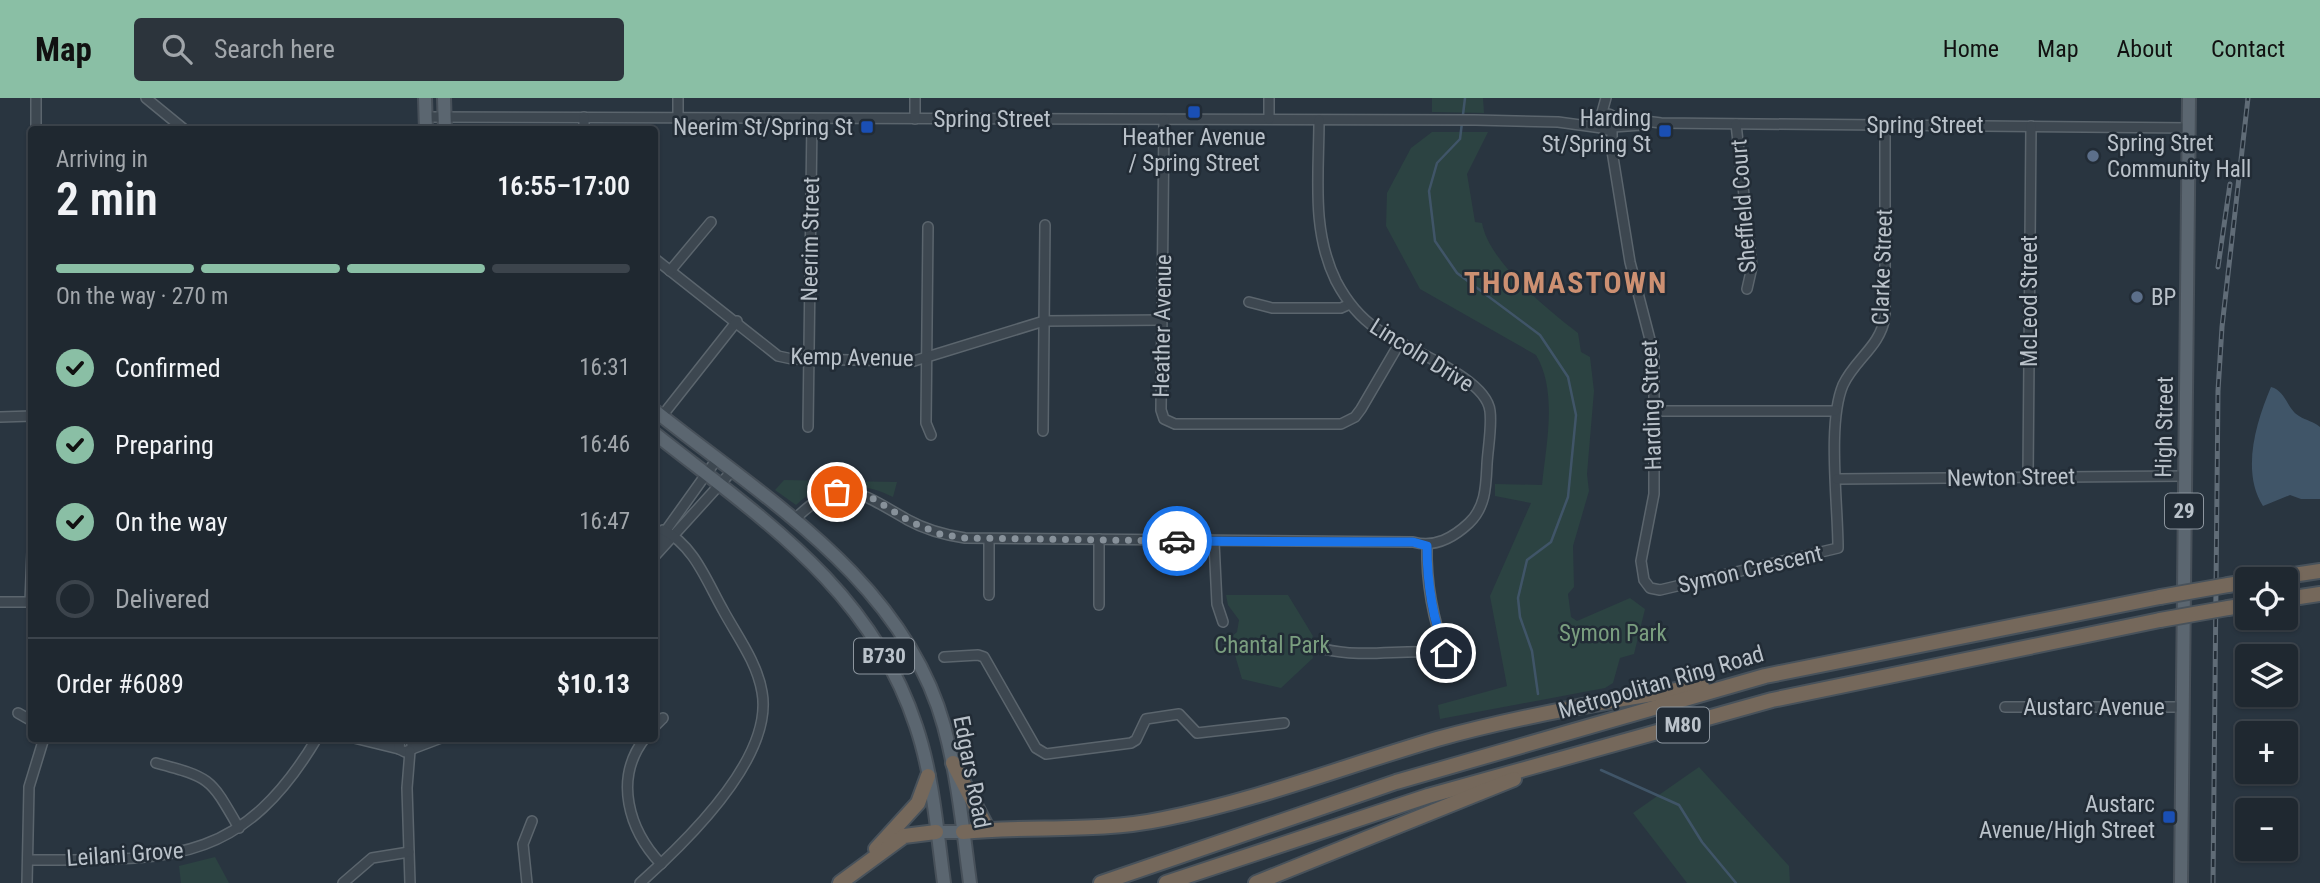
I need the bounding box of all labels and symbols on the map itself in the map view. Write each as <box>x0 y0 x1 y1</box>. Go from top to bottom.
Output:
marker: Heather Avenue / Spring Street <box>1186 104 1202 120</box>
place label: Harding St/Spring St <box>1542 105 1651 158</box>
street label: Spring Street <box>933 106 1051 133</box>
street label: Spring Street <box>1866 112 1984 139</box>
place label: Neerim St/Spring St <box>673 114 853 141</box>
marker: Neerim St/Spring St <box>859 119 875 135</box>
marker: Harding St/Spring St <box>1657 123 1673 139</box>
place label: Heather Avenue / Spring Street <box>1122 124 1266 177</box>
place label: Spring Stret Community Hall <box>2107 130 2251 183</box>
street label: Sheffield Court <box>1725 138 1762 274</box>
marker: Spring Stret Community Hall <box>2085 148 2101 164</box>
street label: Neerim Street <box>796 176 825 302</box>
street label: Clarke Street <box>1867 208 1898 326</box>
street label: McLeod Street <box>2016 235 2043 367</box>
street label: Heather Avenue <box>1148 254 1177 398</box>
district label: THOMASTOWN <box>1464 265 1668 300</box>
place label: BP <box>2151 284 2176 311</box>
marker: BP <box>2129 289 2145 305</box>
street label: Lincoln Drive <box>1365 313 1479 398</box>
street label: Harding Street <box>1636 339 1667 471</box>
street label: Kemp Avenue <box>790 343 914 372</box>
street label: High Street <box>2150 376 2179 478</box>
pin <box>807 462 867 522</box>
street label: Newton Street <box>1947 463 2075 492</box>
road number: 29 <box>2165 494 2203 528</box>
courier <box>1142 506 1212 576</box>
street label: Symon Crescent <box>1675 540 1825 599</box>
park label: Symon Park <box>1559 620 1668 647</box>
pin <box>1416 623 1476 683</box>
park label: Chantal Park <box>1214 632 1330 659</box>
road number: B730 <box>854 638 914 674</box>
street label: Metropolitan Ring Road <box>1555 640 1767 725</box>
street label: Austarc Avenue <box>2023 694 2165 721</box>
road number: M80 <box>1657 708 1709 742</box>
street label: Edgars Road <box>947 714 996 831</box>
place label: Austarc Avenue/High Street <box>1979 791 2155 844</box>
marker: Austarc Avenue/High Street <box>2161 809 2177 825</box>
street label: Leilani Grove <box>66 837 184 872</box>

